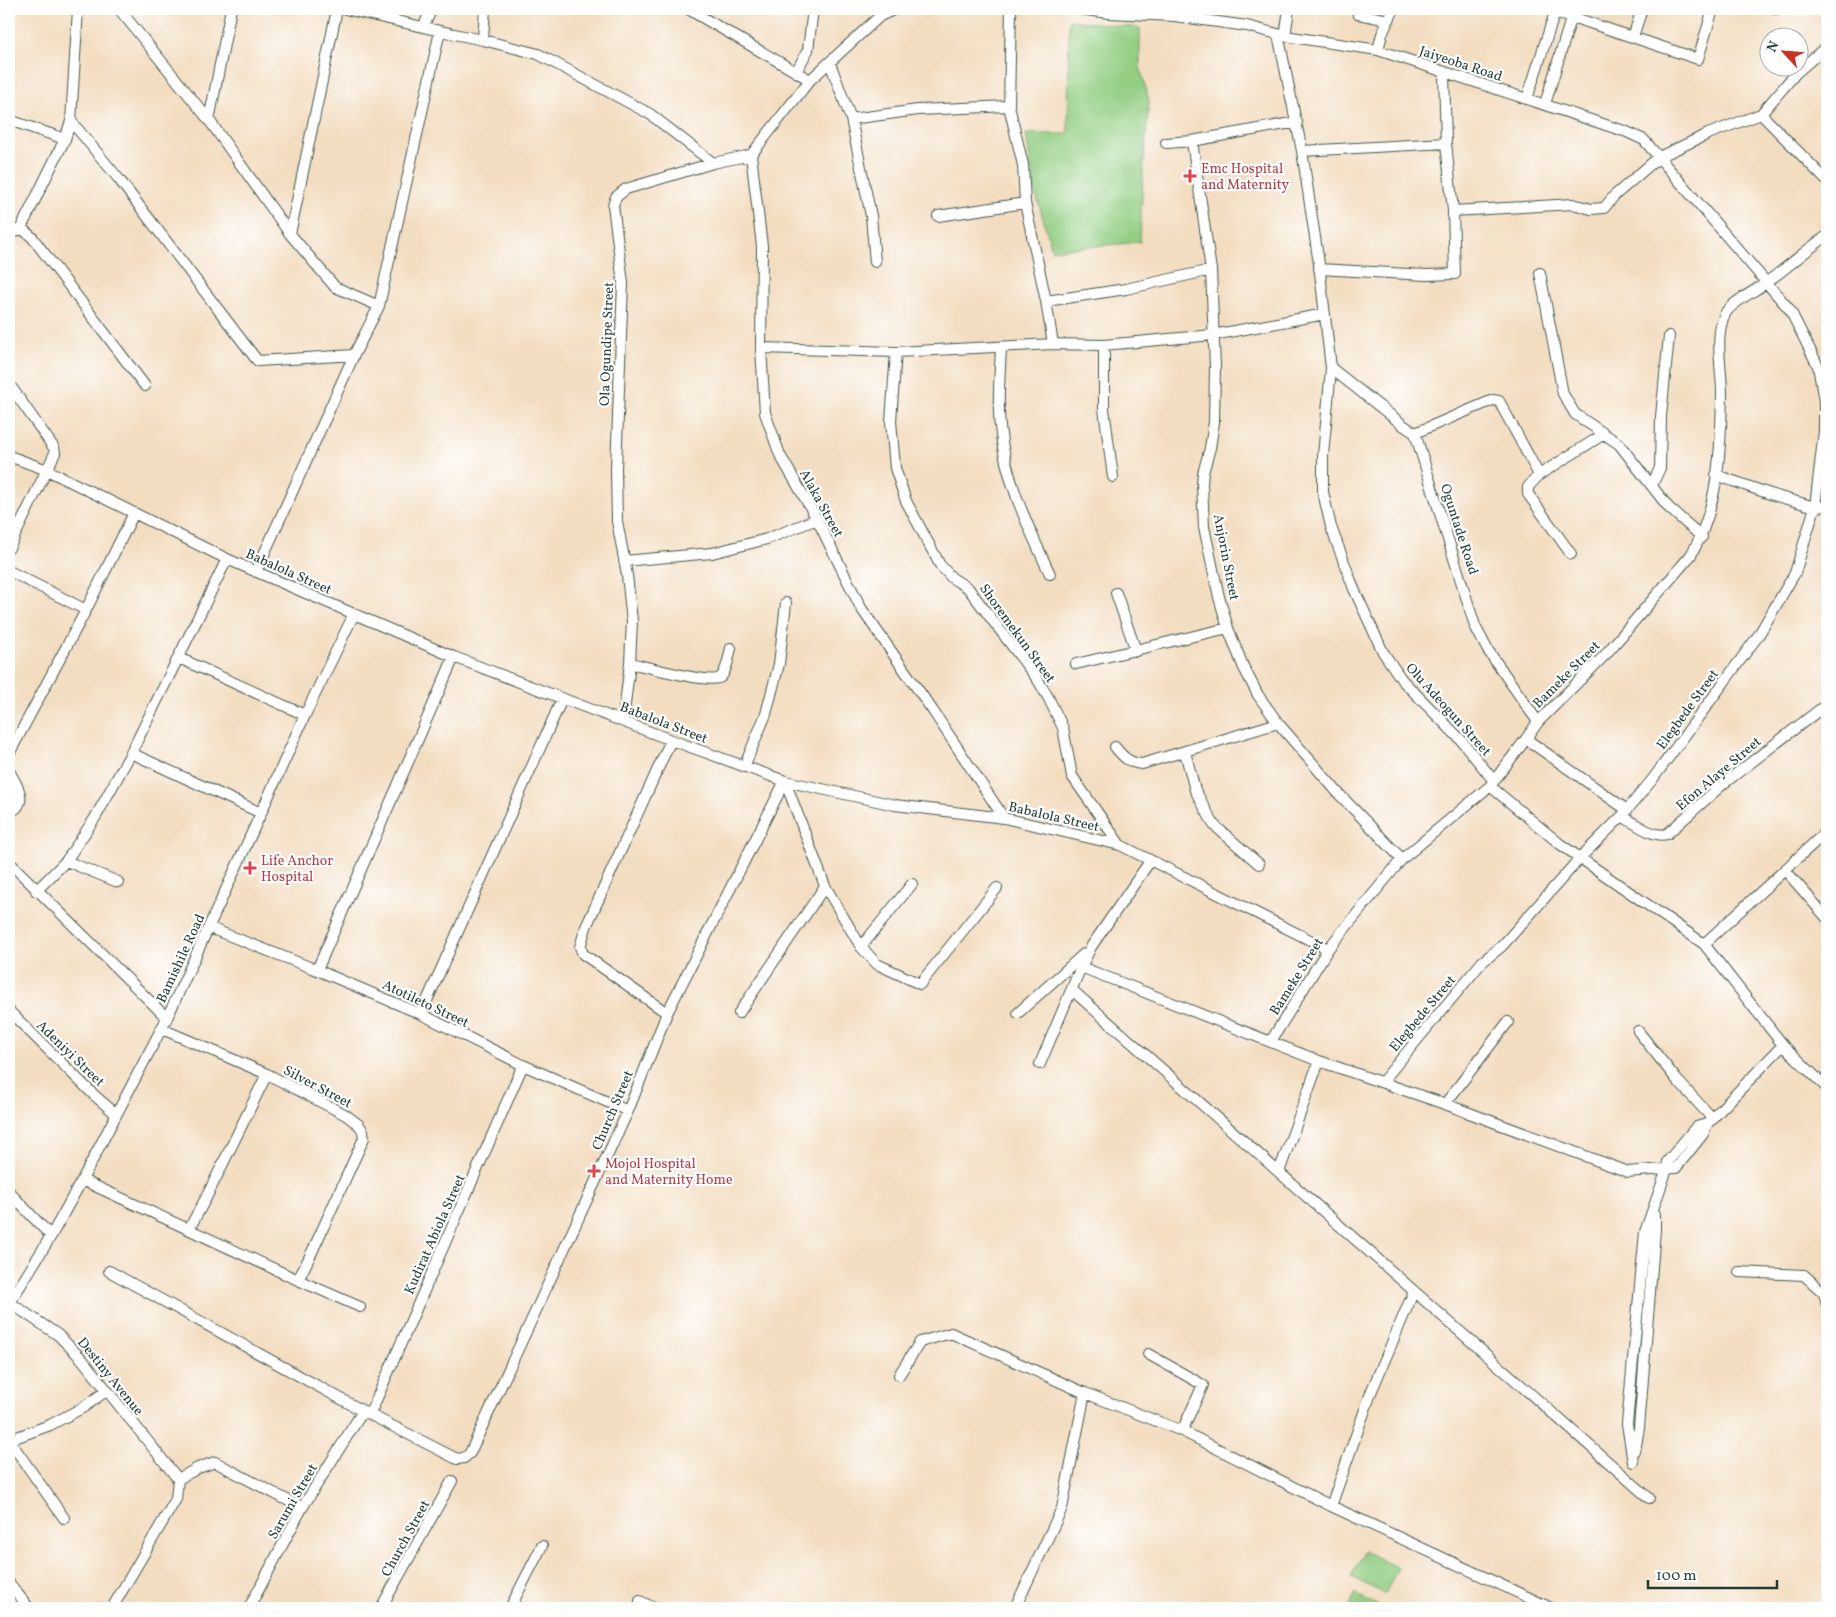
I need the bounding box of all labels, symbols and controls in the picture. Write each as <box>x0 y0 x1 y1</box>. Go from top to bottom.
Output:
north arrow <box>1758 28 1808 78</box>
text: N <box>1763 38 1784 56</box>
street label: Jaiyeoba Road <box>1417 42 1505 87</box>
place label: Emc Hospital and Maternity <box>1201 160 1290 195</box>
marker: Emc Hospital and Maternity <box>1183 169 1197 183</box>
street label: Ola Ogundipe Street <box>596 282 619 406</box>
street label: Alaka Street <box>794 466 847 541</box>
street label: Oguntade Road <box>1435 482 1482 577</box>
street label: Anjorin Street <box>1208 512 1243 602</box>
street label: Babalola Street <box>242 545 335 600</box>
street label: Shoremekun Street <box>974 580 1059 687</box>
street label: Bameke Street <box>1529 637 1605 713</box>
street label: Olu Adeogun Street <box>1401 659 1495 761</box>
street label: Elegbede Street <box>1653 666 1724 754</box>
street label: Babalola Street <box>617 698 710 749</box>
street label: Efon Alaye Street <box>1672 733 1766 815</box>
street label: Babalola Street <box>1006 798 1101 837</box>
place label: Life Anchor Hospital <box>261 852 333 887</box>
marker: Life Anchor Hospital <box>243 861 257 875</box>
street label: Bamishile Road <box>152 911 210 1006</box>
street label: Bameke Street <box>1266 934 1329 1019</box>
street label: Elegbede Street <box>1385 972 1461 1056</box>
street label: Atotileto Street <box>379 976 472 1033</box>
street label: Adeniyi Street <box>32 1017 108 1092</box>
street label: Silver Street <box>280 1061 355 1113</box>
street label: Church Street <box>588 1068 639 1153</box>
place label: Mojol Hospital and Maternity Home <box>605 1155 733 1190</box>
marker: Mojol Hospital and Maternity Home <box>587 1164 601 1178</box>
street label: Kudirat Abiola Street <box>400 1172 470 1298</box>
street label: Destiny Avenue <box>72 1334 148 1420</box>
street label: Sarumi Street <box>264 1460 323 1543</box>
street label: Church Street <box>377 1497 435 1581</box>
scale bar <box>1648 1557 1777 1589</box>
text: 100 m <box>1656 1566 1696 1587</box>

